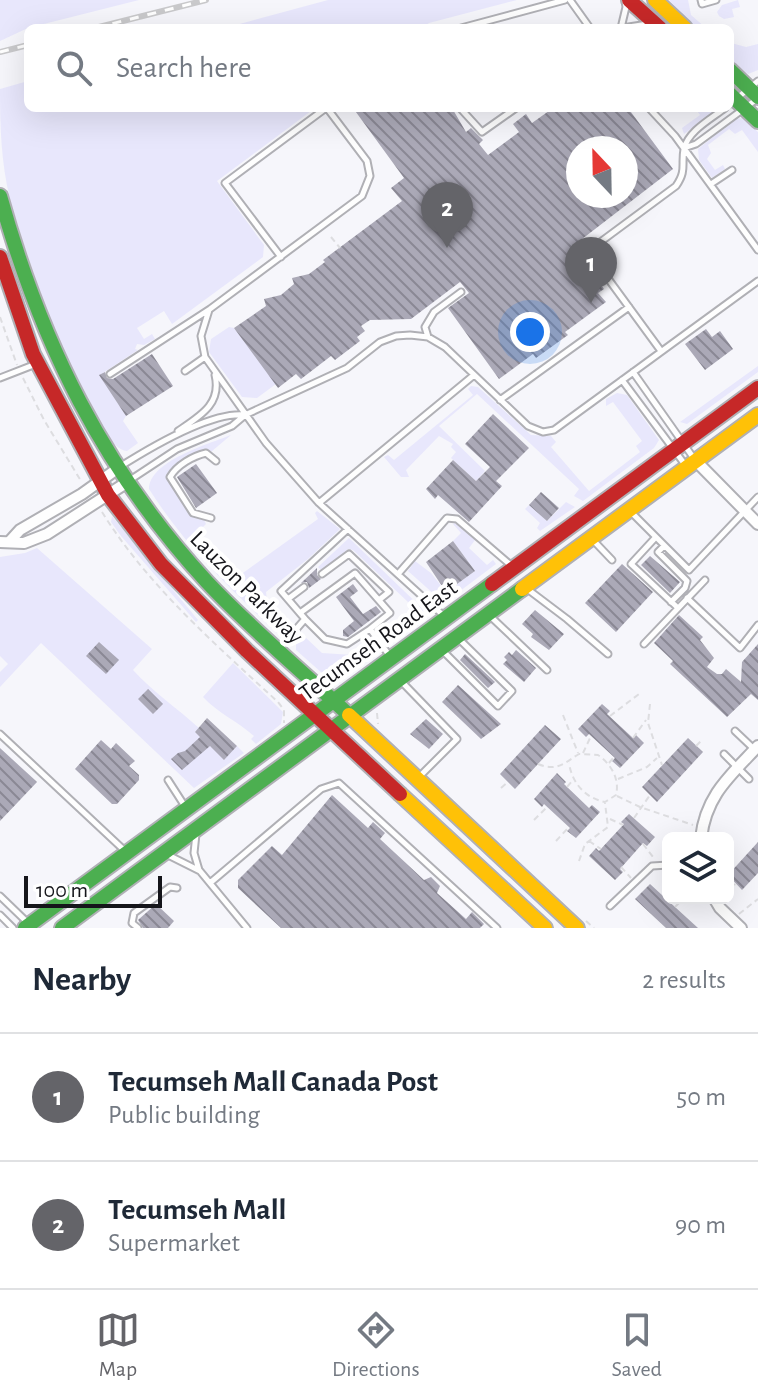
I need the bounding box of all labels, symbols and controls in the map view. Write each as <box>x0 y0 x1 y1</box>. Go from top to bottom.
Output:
search box <box>24 24 734 112</box>
icon: search <box>52 46 96 90</box>
text: Search here <box>116 53 252 83</box>
north arrow <box>566 136 638 208</box>
pin: 2 <box>421 182 473 248</box>
pin: 1 <box>565 237 617 303</box>
your location <box>510 312 550 352</box>
street label: Lauzon Parkway <box>185 527 307 649</box>
street label: Tecumseh Road East <box>295 576 462 706</box>
map controls <box>662 832 734 904</box>
button: layers <box>662 832 734 904</box>
scale bar <box>24 872 162 908</box>
text: 100 m <box>36 879 88 901</box>
text: Nearby <box>32 963 131 997</box>
text: 2 results <box>642 967 726 993</box>
text: Tecumseh Mall Canada Post <box>108 1067 438 1097</box>
text: 1 <box>53 1084 63 1110</box>
text: 50 m <box>676 1084 726 1110</box>
text: Public building <box>108 1102 260 1128</box>
text: Tecumseh Mall <box>108 1195 287 1225</box>
text: 2 <box>52 1212 64 1238</box>
text: 90 m <box>675 1212 726 1238</box>
text: Supermarket <box>108 1230 240 1256</box>
tab: Map <box>96 1308 140 1382</box>
tab: Directions <box>332 1308 420 1382</box>
tab: Saved <box>612 1308 662 1382</box>

